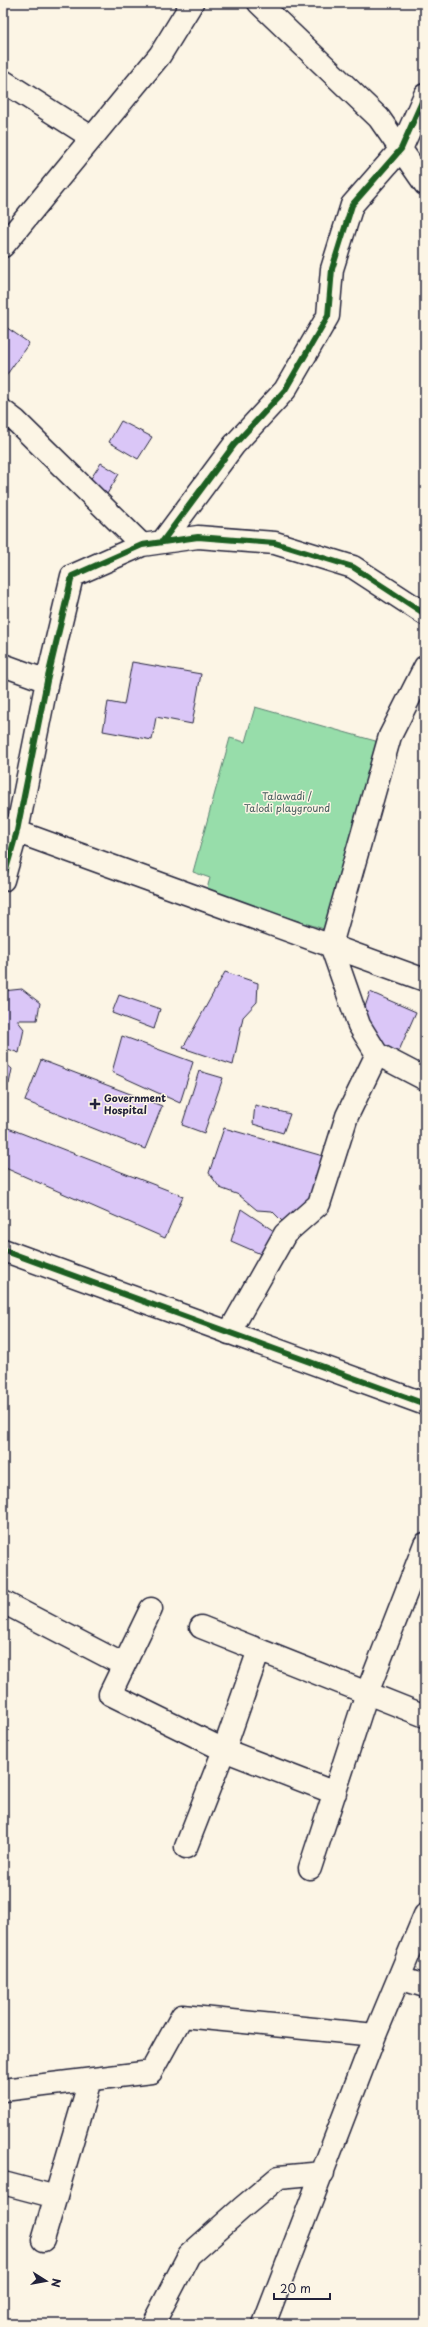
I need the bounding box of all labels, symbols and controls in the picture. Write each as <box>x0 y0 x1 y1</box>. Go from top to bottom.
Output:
park label: Talawadi / Talodi playground <box>244 788 330 816</box>
place label: Government Hospital <box>104 1090 166 1117</box>
marker: Government Hospital <box>89 1098 101 1110</box>
north arrow <box>26 2261 66 2301</box>
scale bar <box>274 2275 330 2301</box>
text: N <box>47 2277 65 2289</box>
text: 20 m <box>280 2279 311 2297</box>

